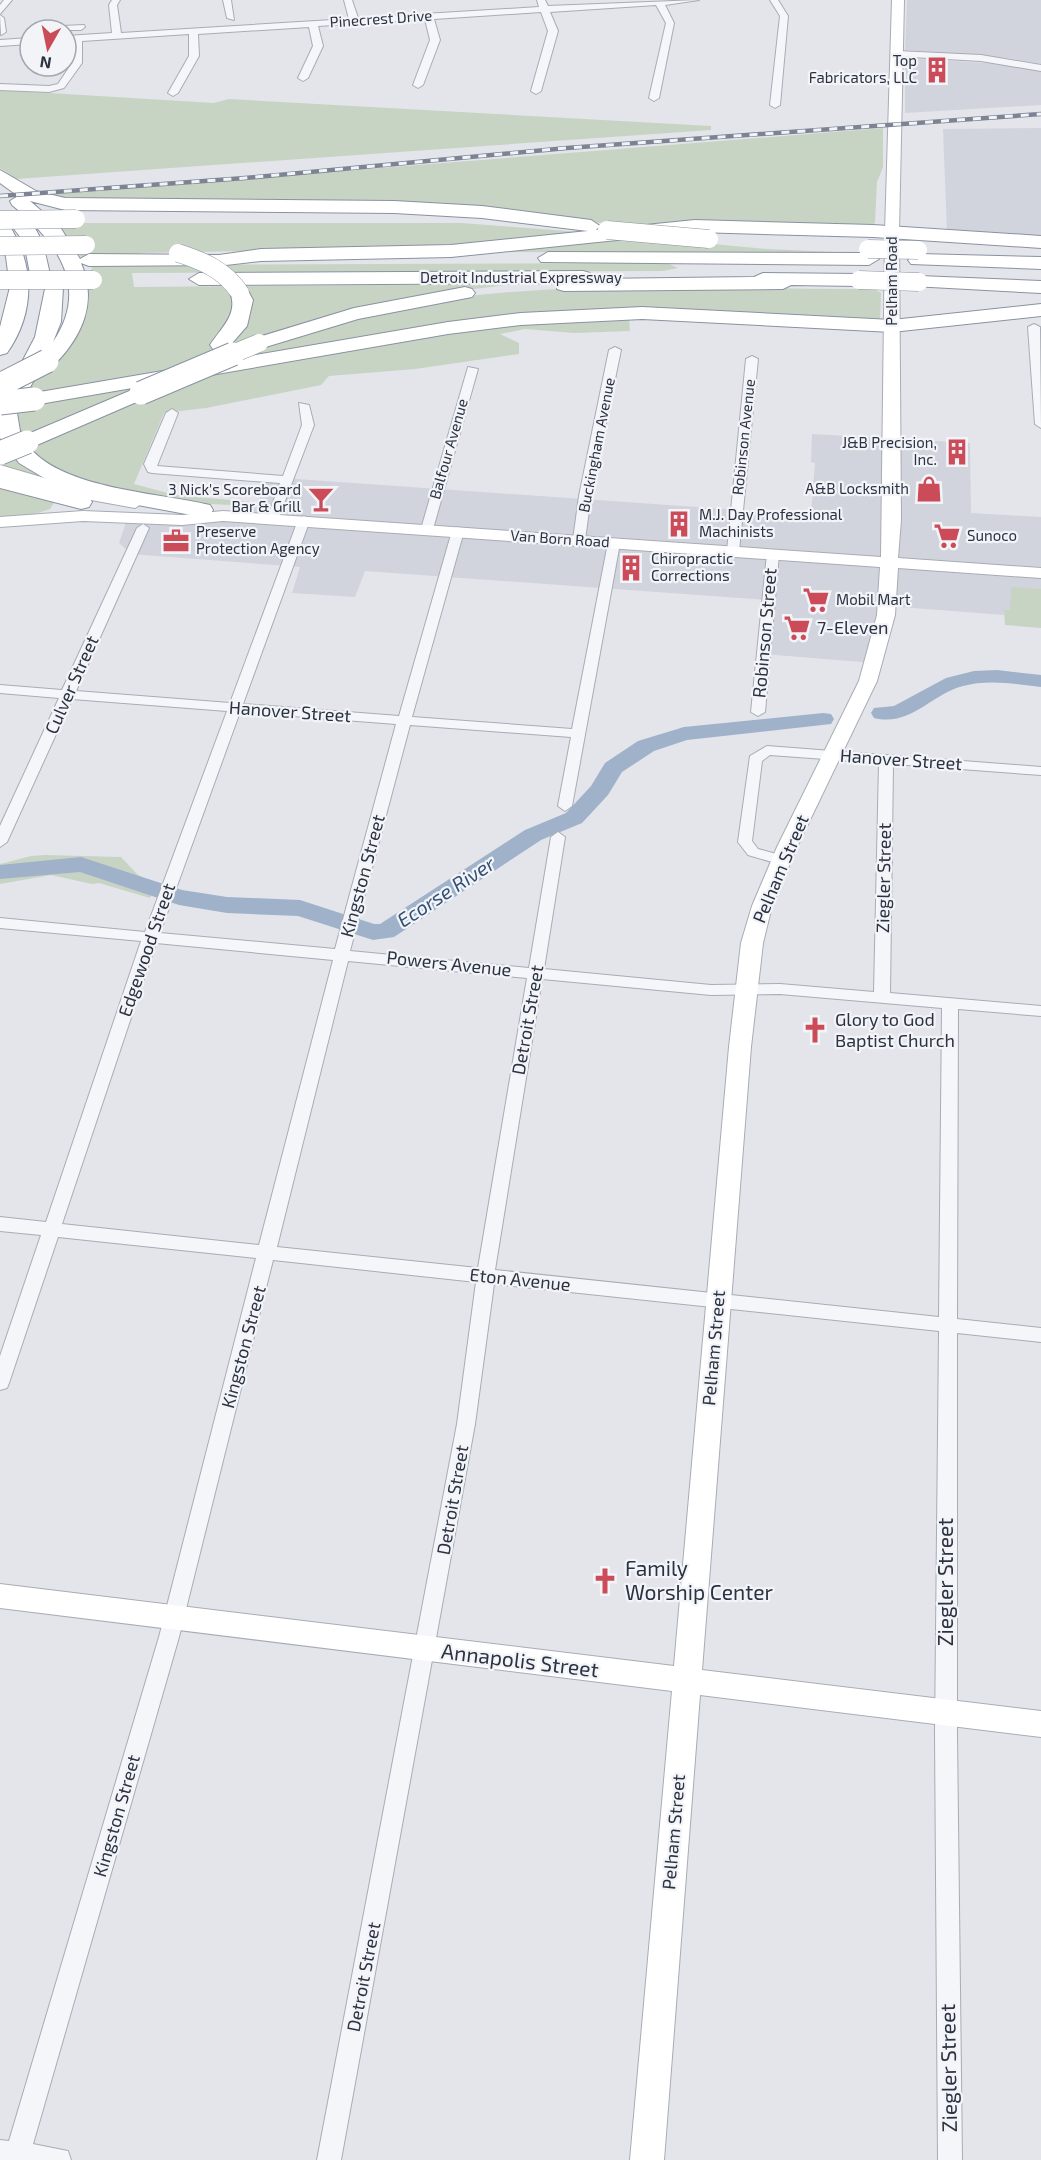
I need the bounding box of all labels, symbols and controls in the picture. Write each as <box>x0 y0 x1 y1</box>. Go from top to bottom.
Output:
street label: Pinecrest Drive <box>329 5 433 31</box>
north arrow <box>18 18 78 78</box>
place label: Top Fabricators, LLC <box>809 51 917 86</box>
text: N <box>38 53 53 74</box>
building icon: Top Fabricators, LLC <box>922 55 952 85</box>
street label: Pelham Road <box>882 236 900 326</box>
street label: Detroit Industrial Expressway <box>420 268 622 286</box>
street label: Buckingham Avenue <box>574 376 618 514</box>
street label: Robinson Avenue <box>728 378 758 496</box>
street label: Balfour Avenue <box>425 396 471 501</box>
place label: J&B Precision, Inc. <box>842 433 937 468</box>
building icon: J&B Precision, Inc. <box>942 437 972 467</box>
shop icon: A&B Locksmith <box>914 474 944 504</box>
place label: A&B Locksmith <box>805 479 909 497</box>
place label: 3 Nick's Scoreboard Bar & Grill <box>168 480 302 515</box>
bar icon: 3 Nick's Scoreboard Bar & Grill <box>306 484 336 514</box>
place label: M.J. Day Professional Machinists <box>699 505 843 540</box>
building icon: M.J. Day Professional Machinists <box>664 509 694 539</box>
supermarket icon: Sunoco <box>932 521 962 551</box>
place label: Preserve Protection Agency <box>196 522 320 557</box>
office icon: Preserve Protection Agency <box>161 526 191 556</box>
street label: Van Born Road <box>510 526 610 550</box>
place label: Sunoco <box>967 526 1017 544</box>
place label: Chiropractic Corrections <box>651 549 733 584</box>
building icon: Chiropractic Corrections <box>616 553 646 583</box>
street label: Robinson Street <box>747 567 781 699</box>
supermarket icon: Mobil Mart <box>801 585 831 615</box>
place label: Mobil Mart <box>836 590 911 608</box>
supermarket icon: 7-Eleven <box>782 613 812 643</box>
place label: 7-Eleven <box>817 616 889 638</box>
street label: Culver Street <box>40 632 103 737</box>
street label: Hanover Street <box>228 696 352 726</box>
street label: Hanover Street <box>839 744 963 774</box>
street label: Pelham Street <box>747 811 813 926</box>
street label: Kingston Street <box>335 812 389 940</box>
street label: Ziegler Street <box>871 823 895 933</box>
water label: Ecorse River <box>392 850 500 932</box>
street label: Edgewood Street <box>113 880 179 1019</box>
street label: Powers Avenue <box>386 946 513 980</box>
street label: Detroit Street <box>507 963 548 1076</box>
place label: Glory to God Baptist Church <box>835 1008 955 1051</box>
church icon: Glory to God Baptist Church <box>800 1015 830 1045</box>
street label: Eton Avenue <box>468 1263 572 1295</box>
street label: Kingston Street <box>216 1283 270 1411</box>
street label: Pelham Street <box>697 1289 729 1406</box>
street label: Detroit Street <box>432 1443 473 1556</box>
street label: Ziegler Street <box>932 1518 957 1646</box>
place label: Family Worship Center <box>625 1555 774 1604</box>
church icon: Family Worship Center <box>590 1566 620 1596</box>
street label: Annapolis Street <box>440 1637 600 1682</box>
street label: Kingston Street <box>88 1752 144 1879</box>
street label: Pelham Street <box>657 1773 689 1890</box>
street label: Detroit Street <box>342 1920 384 2033</box>
street label: Ziegler Street <box>934 2004 961 2133</box>

